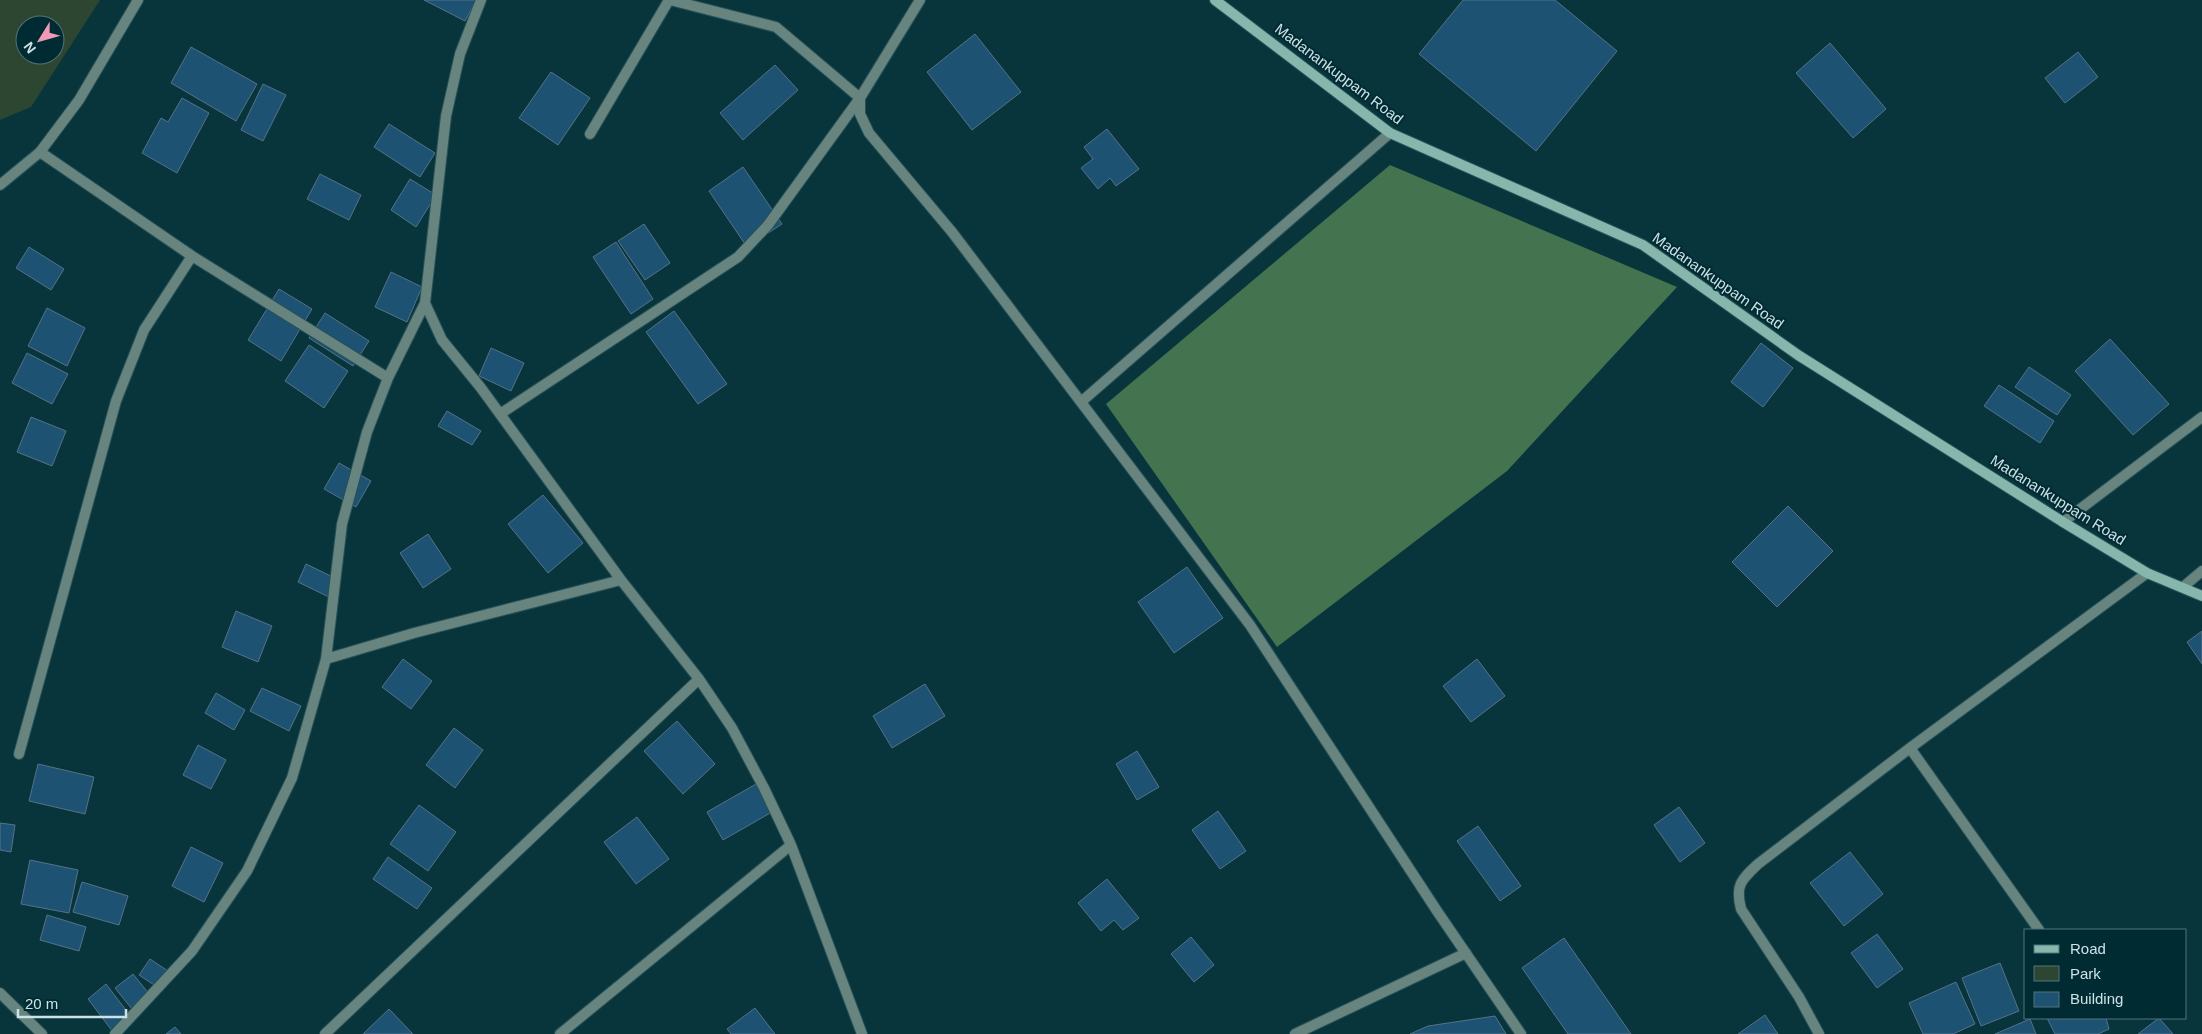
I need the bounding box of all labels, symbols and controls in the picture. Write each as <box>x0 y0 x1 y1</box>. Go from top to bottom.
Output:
north arrow <box>15 15 65 65</box>
street label: Madanankuppam Road <box>1272 20 1407 127</box>
text: N <box>20 39 39 57</box>
street label: Madanankuppam Road <box>1650 229 1787 332</box>
street label: Madanankuppam Road <box>1988 451 2129 548</box>
legend <box>2024 929 2187 1019</box>
text: Road <box>2070 940 2106 957</box>
text: Park <box>2070 965 2101 982</box>
scale bar <box>18 986 125 1018</box>
text: Building <box>2070 990 2123 1007</box>
text: 20 m <box>25 995 58 1012</box>

